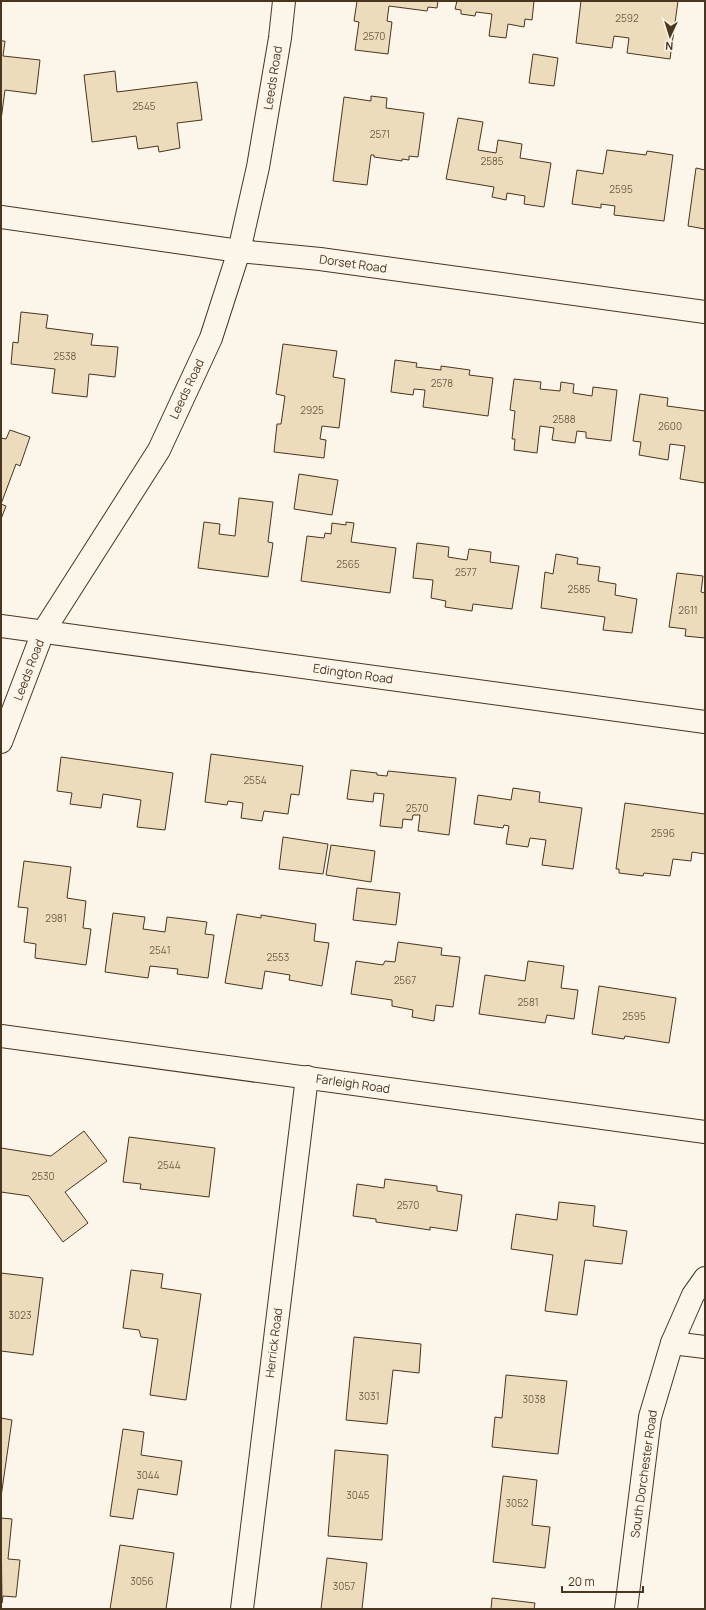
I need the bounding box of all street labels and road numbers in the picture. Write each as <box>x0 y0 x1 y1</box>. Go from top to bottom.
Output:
street label: Leeds Road <box>259 45 286 111</box>
street label: Dorset Road <box>318 250 388 277</box>
street label: Leeds Road <box>165 356 208 422</box>
street label: Leeds Road <box>9 637 48 703</box>
street label: Edington Road <box>312 659 394 688</box>
street label: Farleigh Road <box>315 1070 391 1097</box>
street label: Herrick Road <box>261 1307 286 1379</box>
street label: South Dorchester Road <box>626 1409 661 1539</box>

